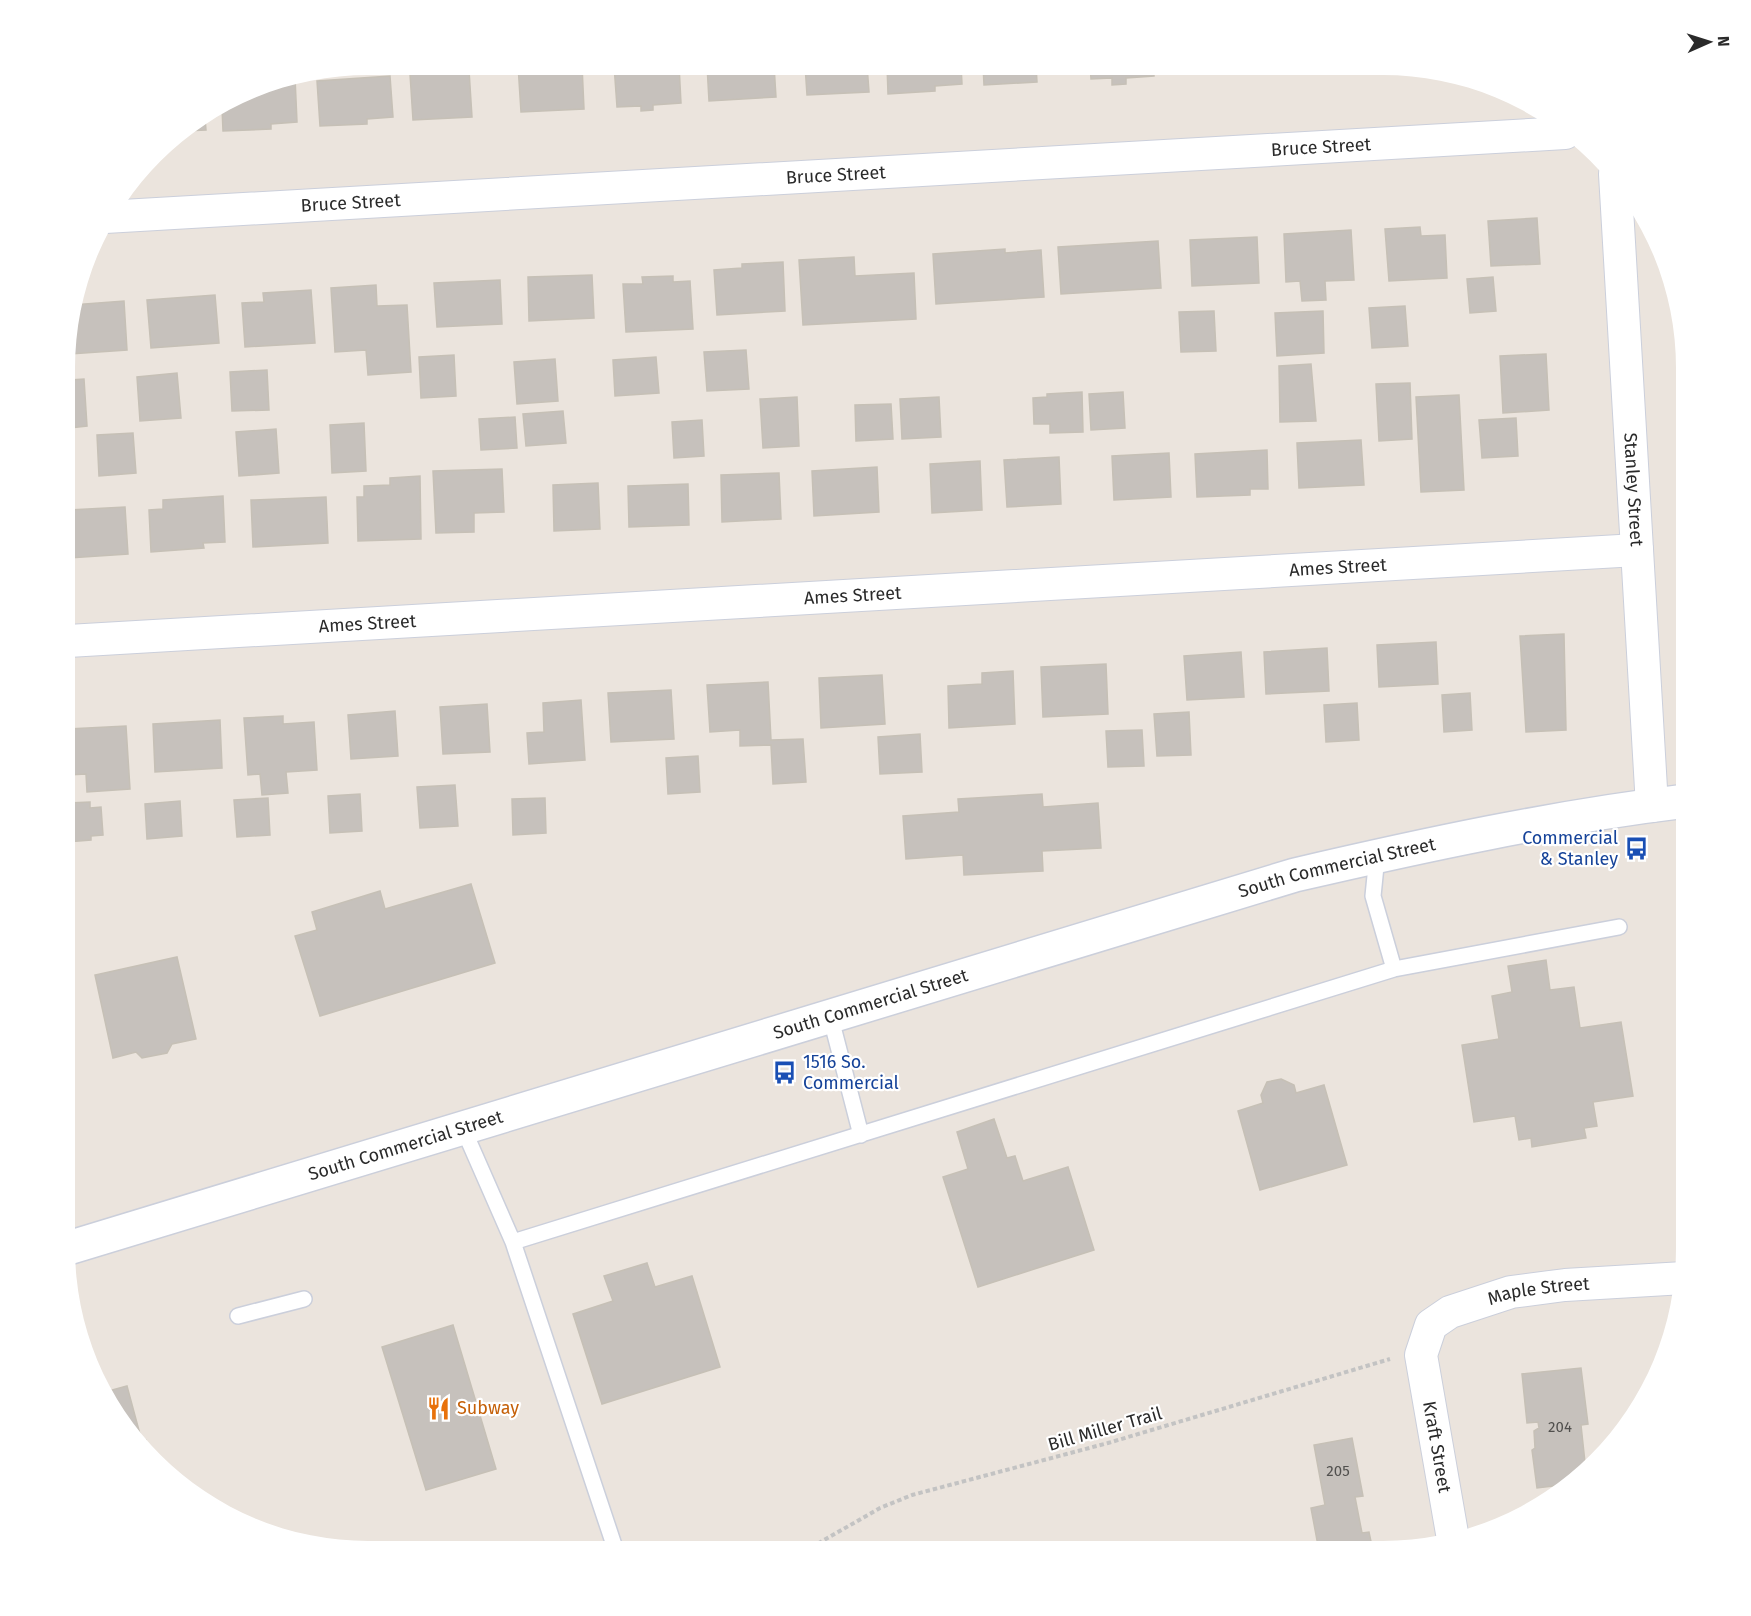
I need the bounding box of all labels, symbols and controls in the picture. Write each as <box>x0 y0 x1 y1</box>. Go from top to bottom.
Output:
north arrow <box>1679 12 1739 72</box>
text: N <box>1714 35 1733 47</box>
street label: Bruce Street <box>1270 133 1372 161</box>
street label: Bruce Street <box>785 161 887 189</box>
street label: Bruce Street <box>300 189 402 217</box>
street label: Stanley Street <box>1619 432 1648 547</box>
street label: Ames Street <box>1288 554 1388 581</box>
street label: Ames Street <box>803 582 903 609</box>
street label: Ames Street <box>318 610 417 637</box>
place label: Commercial & Stanley <box>1522 827 1618 870</box>
street label: South Commercial Street <box>1236 833 1438 903</box>
bus stop icon: Commercial & Stanley <box>1623 835 1649 861</box>
street label: South Commercial Street <box>771 964 971 1044</box>
place label: 1516 So. Commercial <box>803 1051 899 1094</box>
bus stop icon: 1516 So. Commercial <box>772 1059 798 1085</box>
street label: South Commercial Street <box>306 1105 506 1185</box>
street label: Maple Street <box>1485 1273 1591 1310</box>
restaurant icon: Subway <box>426 1395 452 1421</box>
place label: Subway <box>457 1397 519 1419</box>
street label: Kraft Street <box>1418 1399 1456 1495</box>
street label: Bill Miller Trail <box>1045 1402 1165 1456</box>
house number: 204 <box>1548 1418 1572 1436</box>
house number: 205 <box>1326 1462 1350 1480</box>

